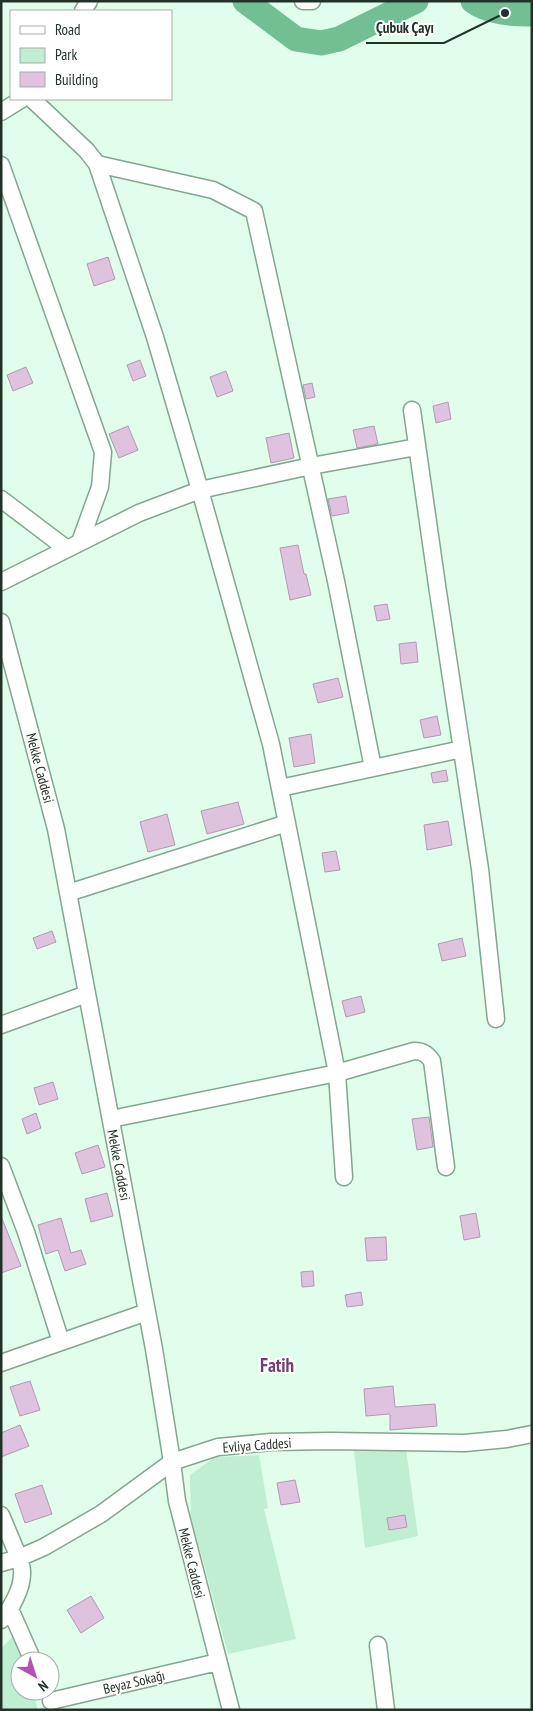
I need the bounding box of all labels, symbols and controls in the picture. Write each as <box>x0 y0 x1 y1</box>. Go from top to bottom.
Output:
legend <box>10 10 172 100</box>
callout: Çubuk Çayı <box>366 13 444 43</box>
text: Çubuk Çayı <box>376 18 434 37</box>
text: Road <box>55 20 81 39</box>
text: Park <box>55 45 77 64</box>
text: Building <box>55 70 98 89</box>
street label: Mekke Caddesi <box>22 731 58 805</box>
street label: Mekke Caddesi <box>103 1128 135 1202</box>
district label: Fatih <box>260 1353 294 1377</box>
street label: Evliya Caddesi <box>222 1434 292 1456</box>
street label: Mekke Caddesi <box>175 1526 209 1600</box>
north arrow <box>10 1651 60 1701</box>
street label: Beyaz Sokağı <box>101 1666 167 1698</box>
text: N <box>35 1677 52 1695</box>

